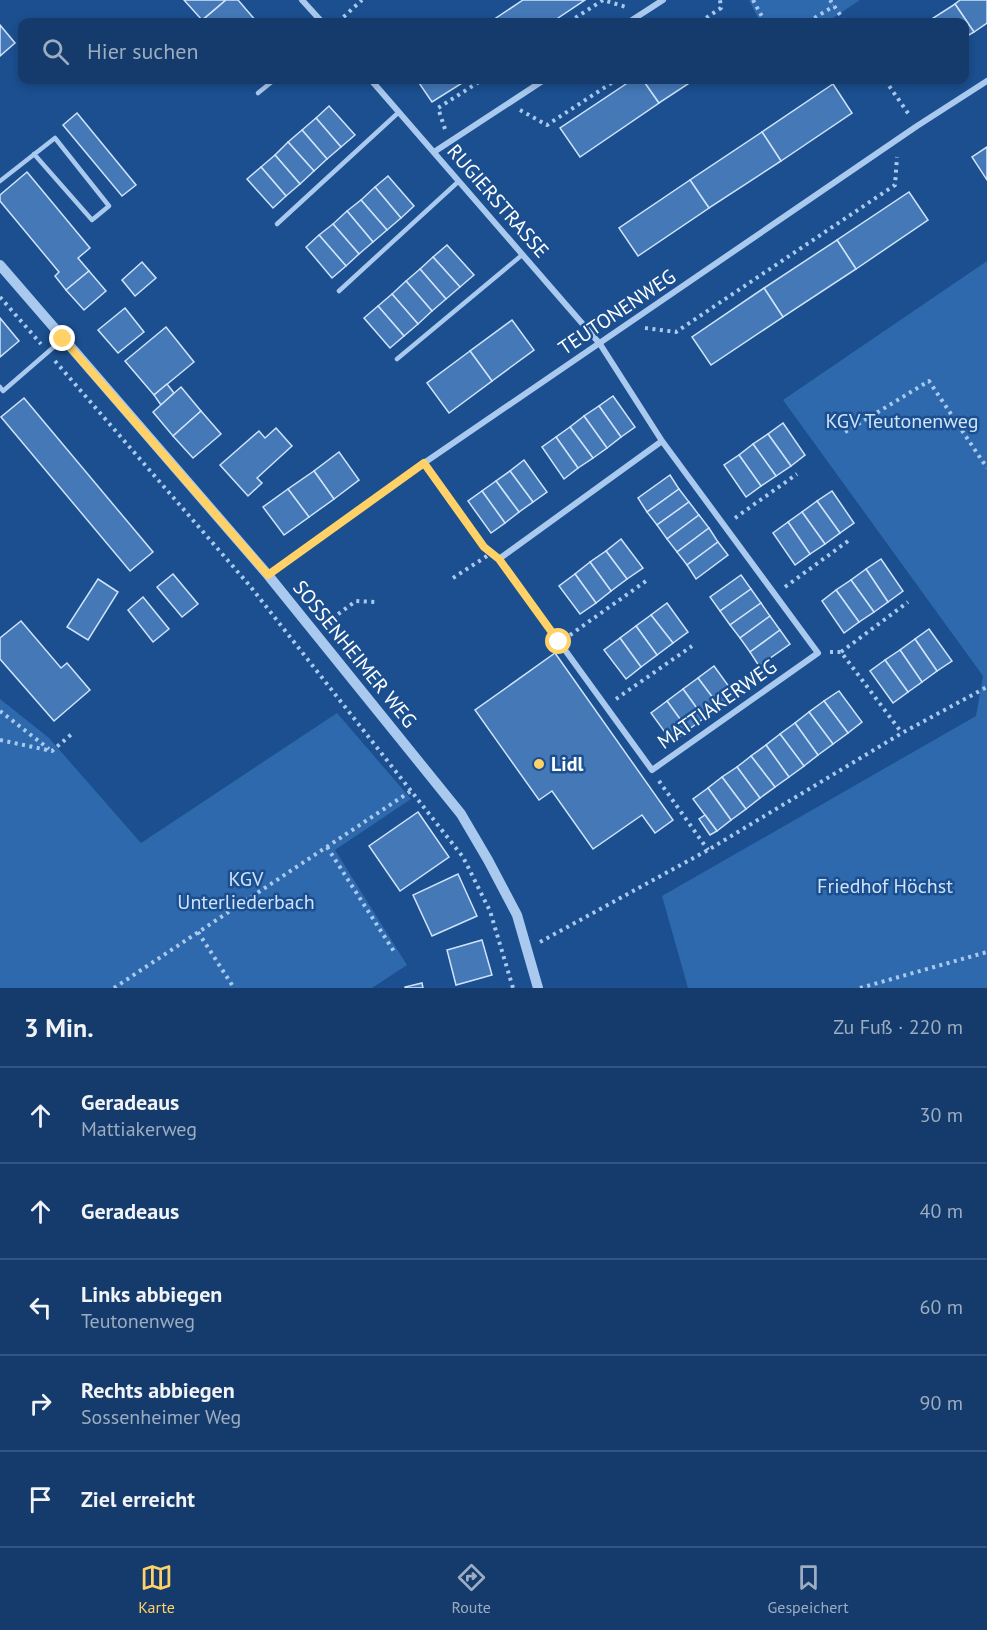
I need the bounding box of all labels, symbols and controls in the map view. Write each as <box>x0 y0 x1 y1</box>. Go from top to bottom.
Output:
search box <box>18 18 969 84</box>
icon: search <box>39 35 72 68</box>
text: Hier suchen <box>87 37 199 65</box>
street label: RUGIERSTRASSE <box>441 139 555 263</box>
street label: TEUTONENWEG <box>553 263 681 361</box>
route end <box>49 325 75 351</box>
park label: KGV Teutonenweg <box>826 408 978 434</box>
street label: SOSSENHEIMER WEG <box>287 575 423 733</box>
route start <box>545 628 571 654</box>
street label: MATTIAKERWEG <box>652 653 782 755</box>
place label: Lidl <box>551 751 583 777</box>
marker: Lidl <box>532 757 546 771</box>
park label: KGV Unterliederbach <box>177 866 315 915</box>
park label: Friedhof Höchst <box>817 873 953 899</box>
text: 3 Min. <box>24 1011 94 1044</box>
text: Zu Fuß · 220 m <box>833 1014 963 1040</box>
text: Geradeaus <box>81 1088 179 1116</box>
icon: ahead <box>24 1099 57 1132</box>
text: 30 m <box>920 1102 963 1128</box>
text: Mattiakerweg <box>81 1116 197 1142</box>
icon: ahead <box>24 1195 57 1228</box>
text: Geradeaus <box>81 1197 179 1225</box>
text: 40 m <box>920 1198 963 1224</box>
text: Links abbiegen <box>81 1280 222 1308</box>
icon: left <box>24 1291 57 1324</box>
text: 60 m <box>920 1294 963 1320</box>
text: Teutonenweg <box>81 1308 195 1334</box>
text: Rechts abbiegen <box>81 1376 235 1404</box>
icon: right <box>24 1387 57 1420</box>
text: 90 m <box>920 1390 963 1416</box>
text: Sossenheimer Weg <box>81 1404 241 1430</box>
icon: arrive <box>24 1483 57 1516</box>
text: Ziel erreicht <box>81 1485 195 1513</box>
tab: Karte <box>138 1561 175 1617</box>
tab: Route <box>452 1561 491 1617</box>
tab: Gespeichert <box>767 1561 849 1617</box>

